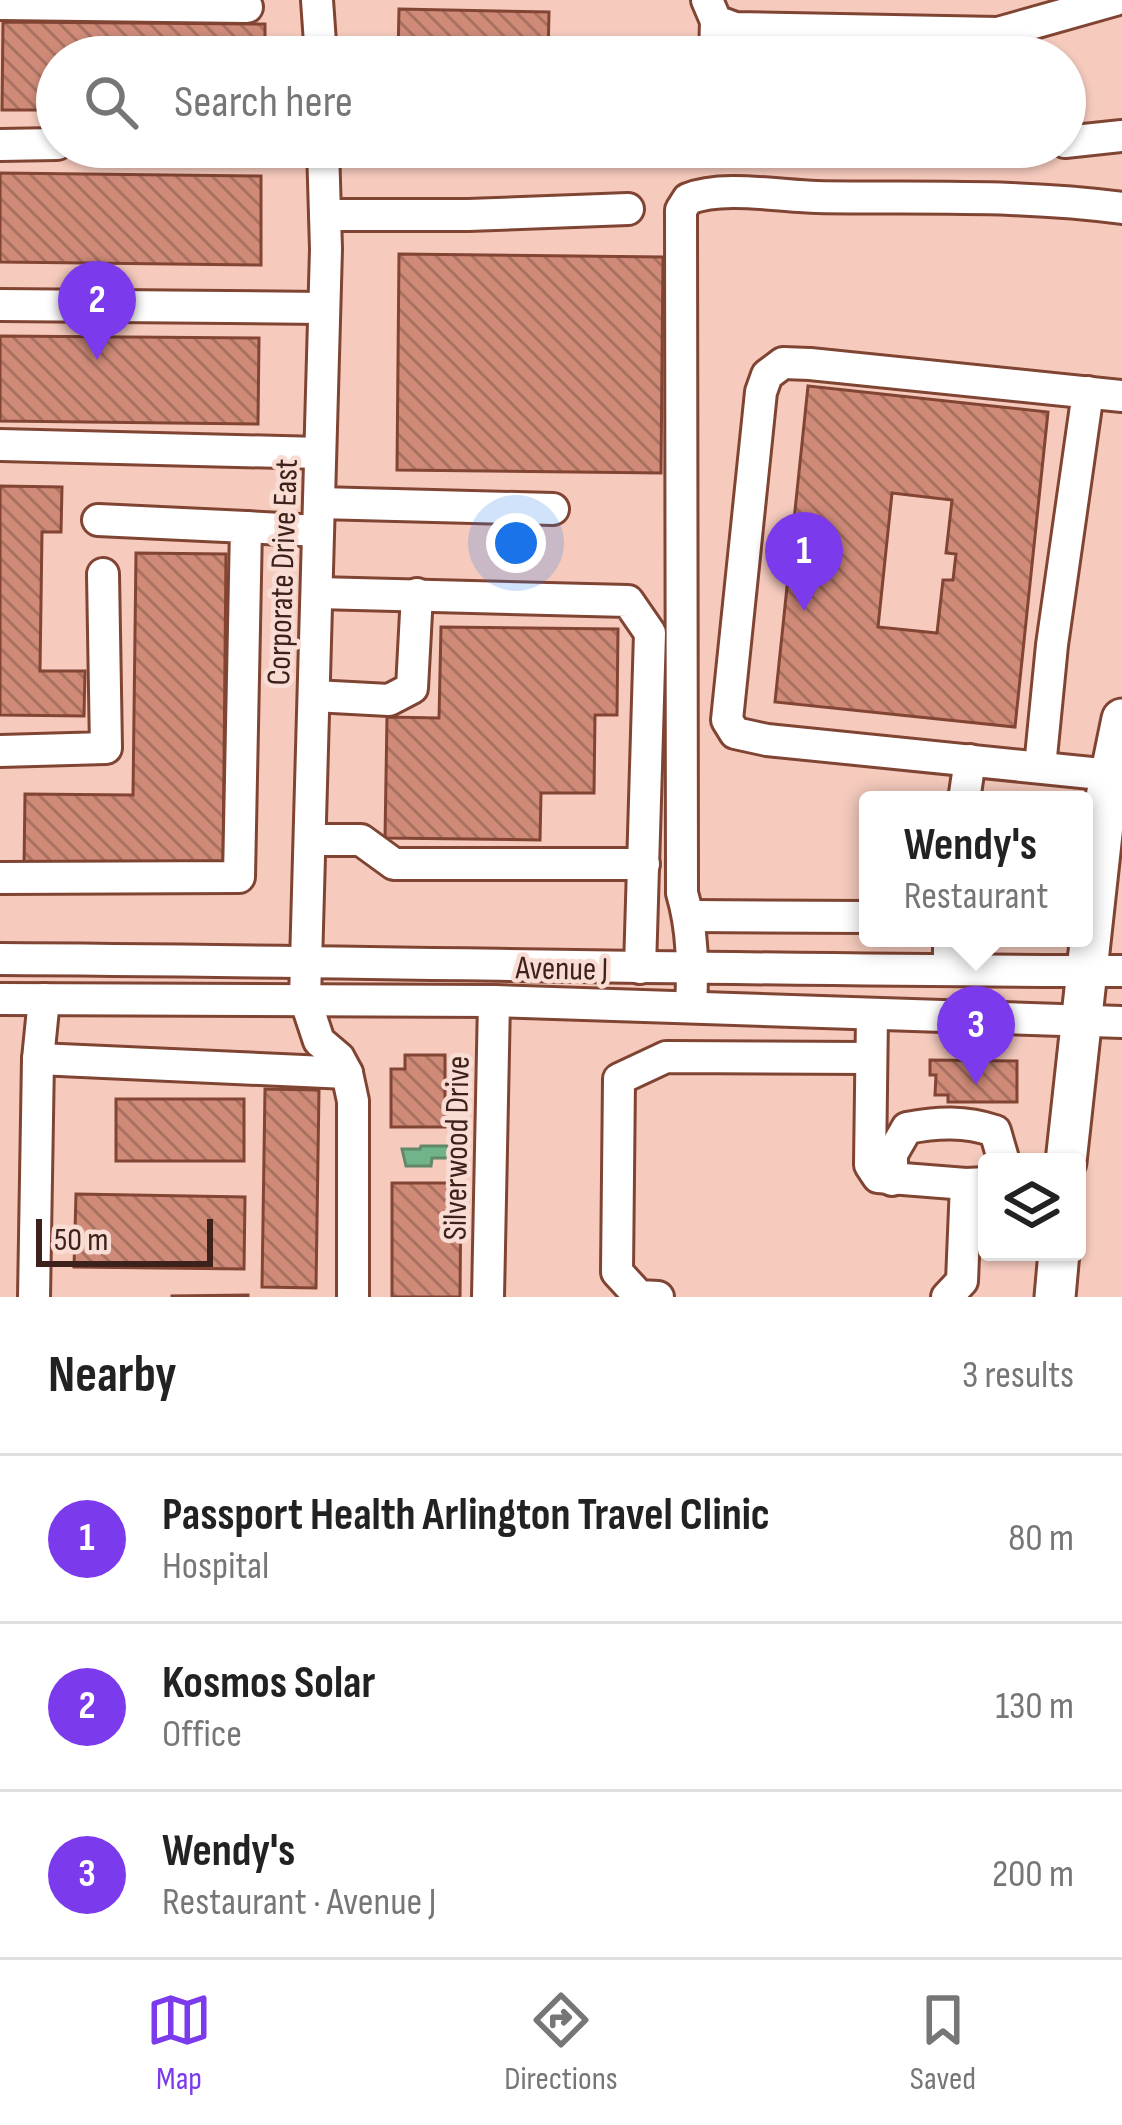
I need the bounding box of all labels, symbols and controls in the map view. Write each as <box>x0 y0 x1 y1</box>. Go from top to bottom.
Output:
search box <box>36 36 1086 168</box>
icon: search <box>78 69 144 135</box>
text: Search here <box>174 75 353 130</box>
pin: 2 <box>58 261 136 360</box>
street label: Corporate Drive East <box>259 458 307 686</box>
pin: 1 <box>765 512 843 611</box>
your location <box>486 513 546 573</box>
popup <box>859 791 1093 947</box>
text: Wendy's <box>904 818 1037 873</box>
text: Restaurant <box>904 873 1048 920</box>
street label: Avenue J <box>514 948 609 990</box>
pin: 3 <box>937 986 1015 1085</box>
street label: Silverwood Drive <box>435 1055 479 1241</box>
map controls <box>978 1153 1086 1261</box>
button: layers <box>978 1153 1086 1261</box>
scale bar <box>36 1213 213 1266</box>
text: 50 m <box>54 1220 108 1260</box>
text: Nearby <box>48 1345 177 1406</box>
text: 3 results <box>962 1352 1074 1399</box>
text: Passport Health Arlington Travel Clinic <box>162 1488 770 1543</box>
text: 1 <box>79 1515 95 1562</box>
text: 80 m <box>1008 1515 1074 1562</box>
text: Hospital <box>162 1543 269 1590</box>
text: Kosmos Solar <box>162 1656 375 1711</box>
text: 2 <box>78 1683 96 1730</box>
text: 130 m <box>995 1683 1074 1730</box>
text: Office <box>162 1711 242 1758</box>
text: Wendy's <box>162 1824 295 1879</box>
text: 3 <box>78 1851 96 1898</box>
text: 200 m <box>992 1851 1074 1898</box>
text: Restaurant · Avenue J <box>162 1879 436 1926</box>
tab: Map <box>146 1987 212 2099</box>
tab: Directions <box>504 1987 618 2099</box>
tab: Saved <box>910 1987 976 2099</box>

